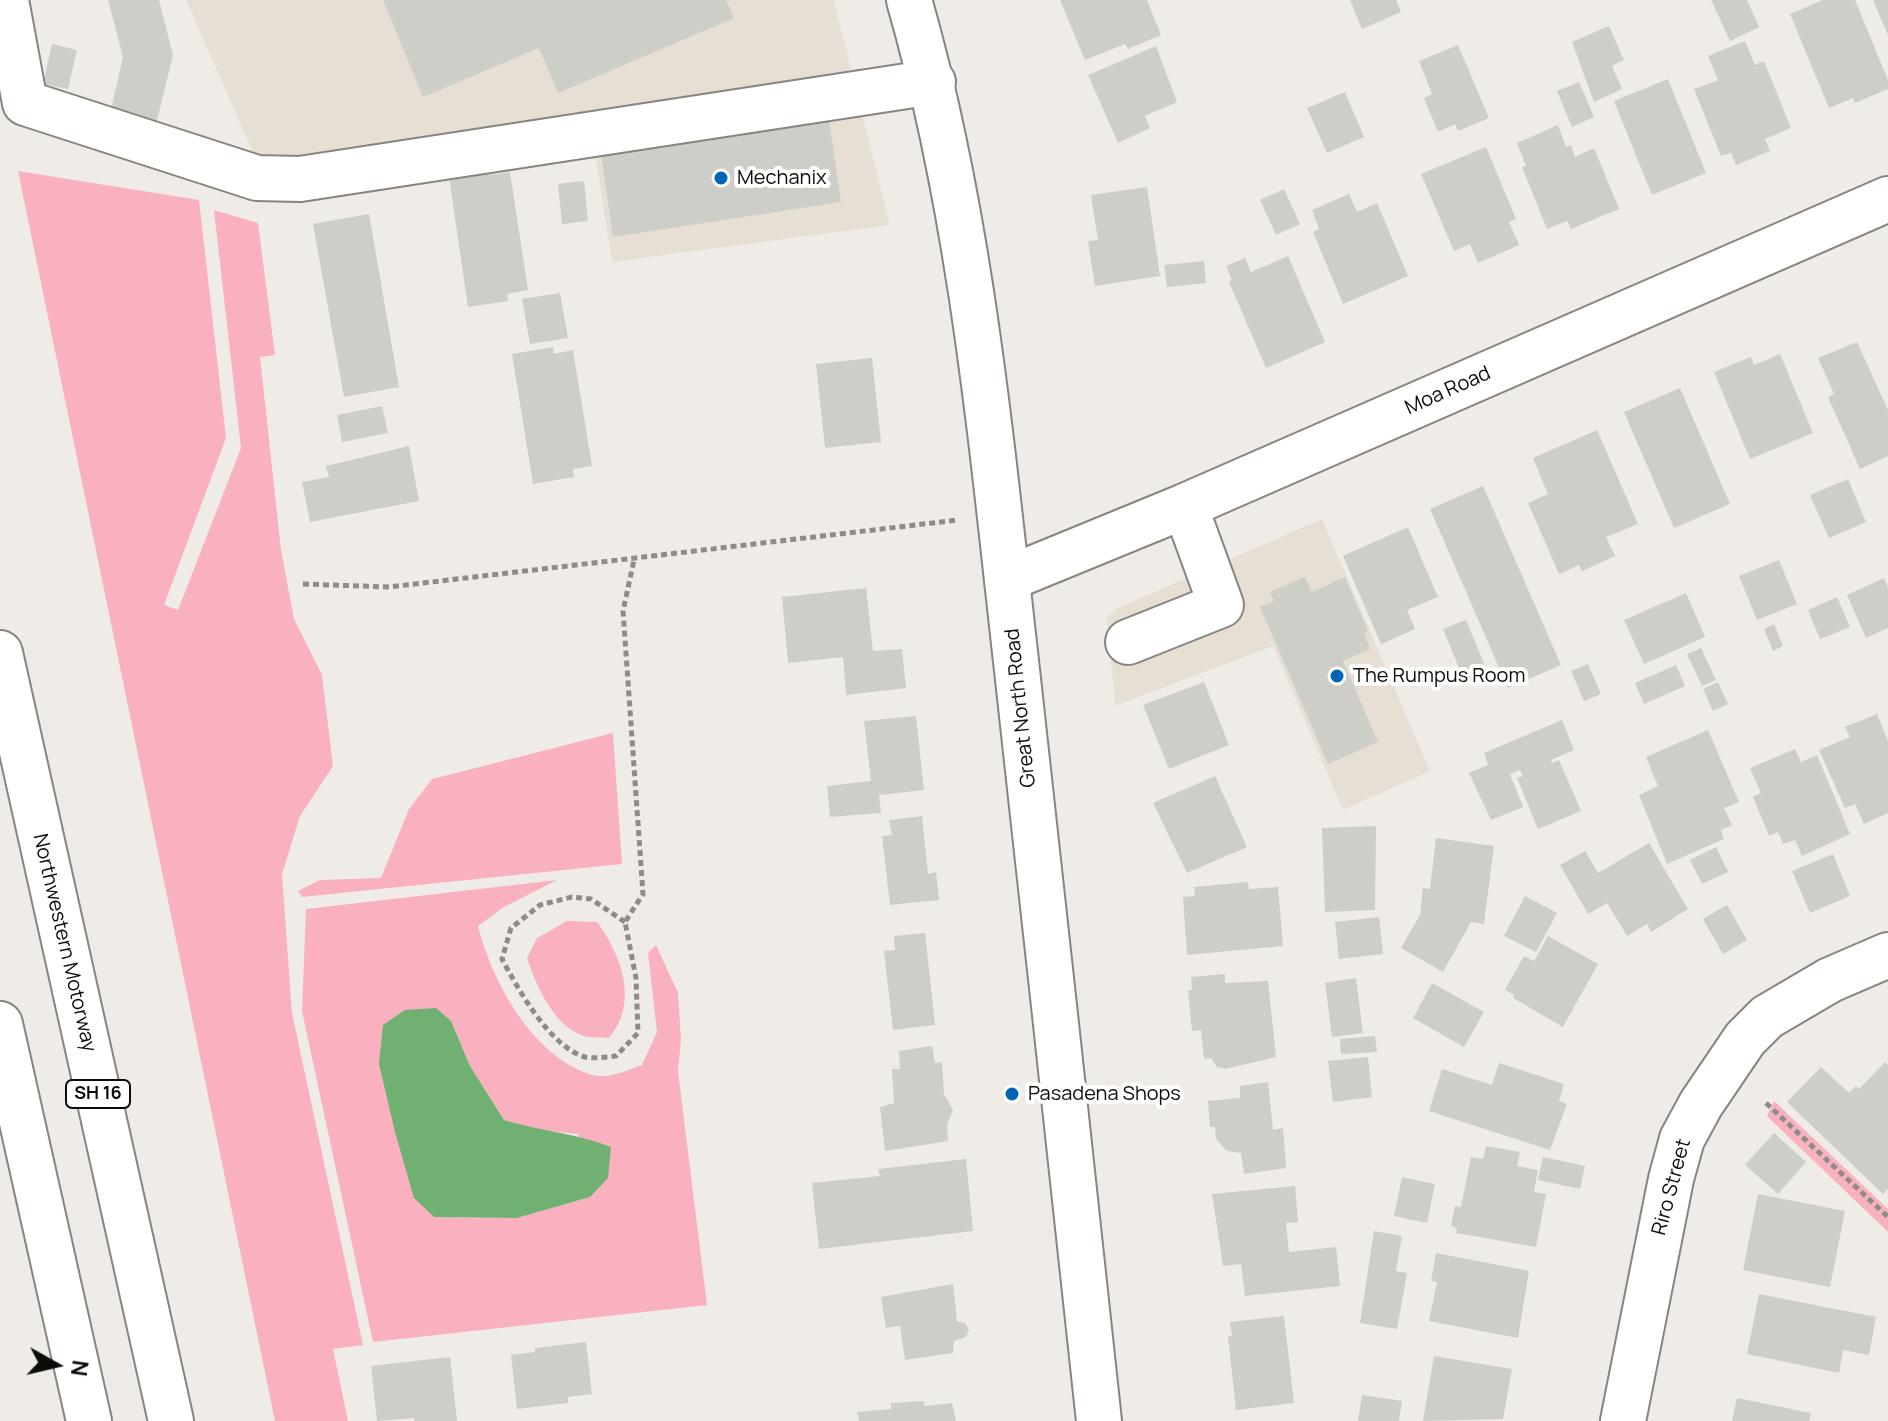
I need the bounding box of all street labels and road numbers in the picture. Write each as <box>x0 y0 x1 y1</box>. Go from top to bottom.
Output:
street label: Moa Road <box>1401 362 1495 420</box>
street label: Great North Road <box>1001 627 1041 789</box>
street label: Northwestern Motorway <box>27 832 101 1054</box>
road number: SH 16 <box>66 1080 130 1108</box>
street label: Riro Street <box>1648 1136 1696 1238</box>

